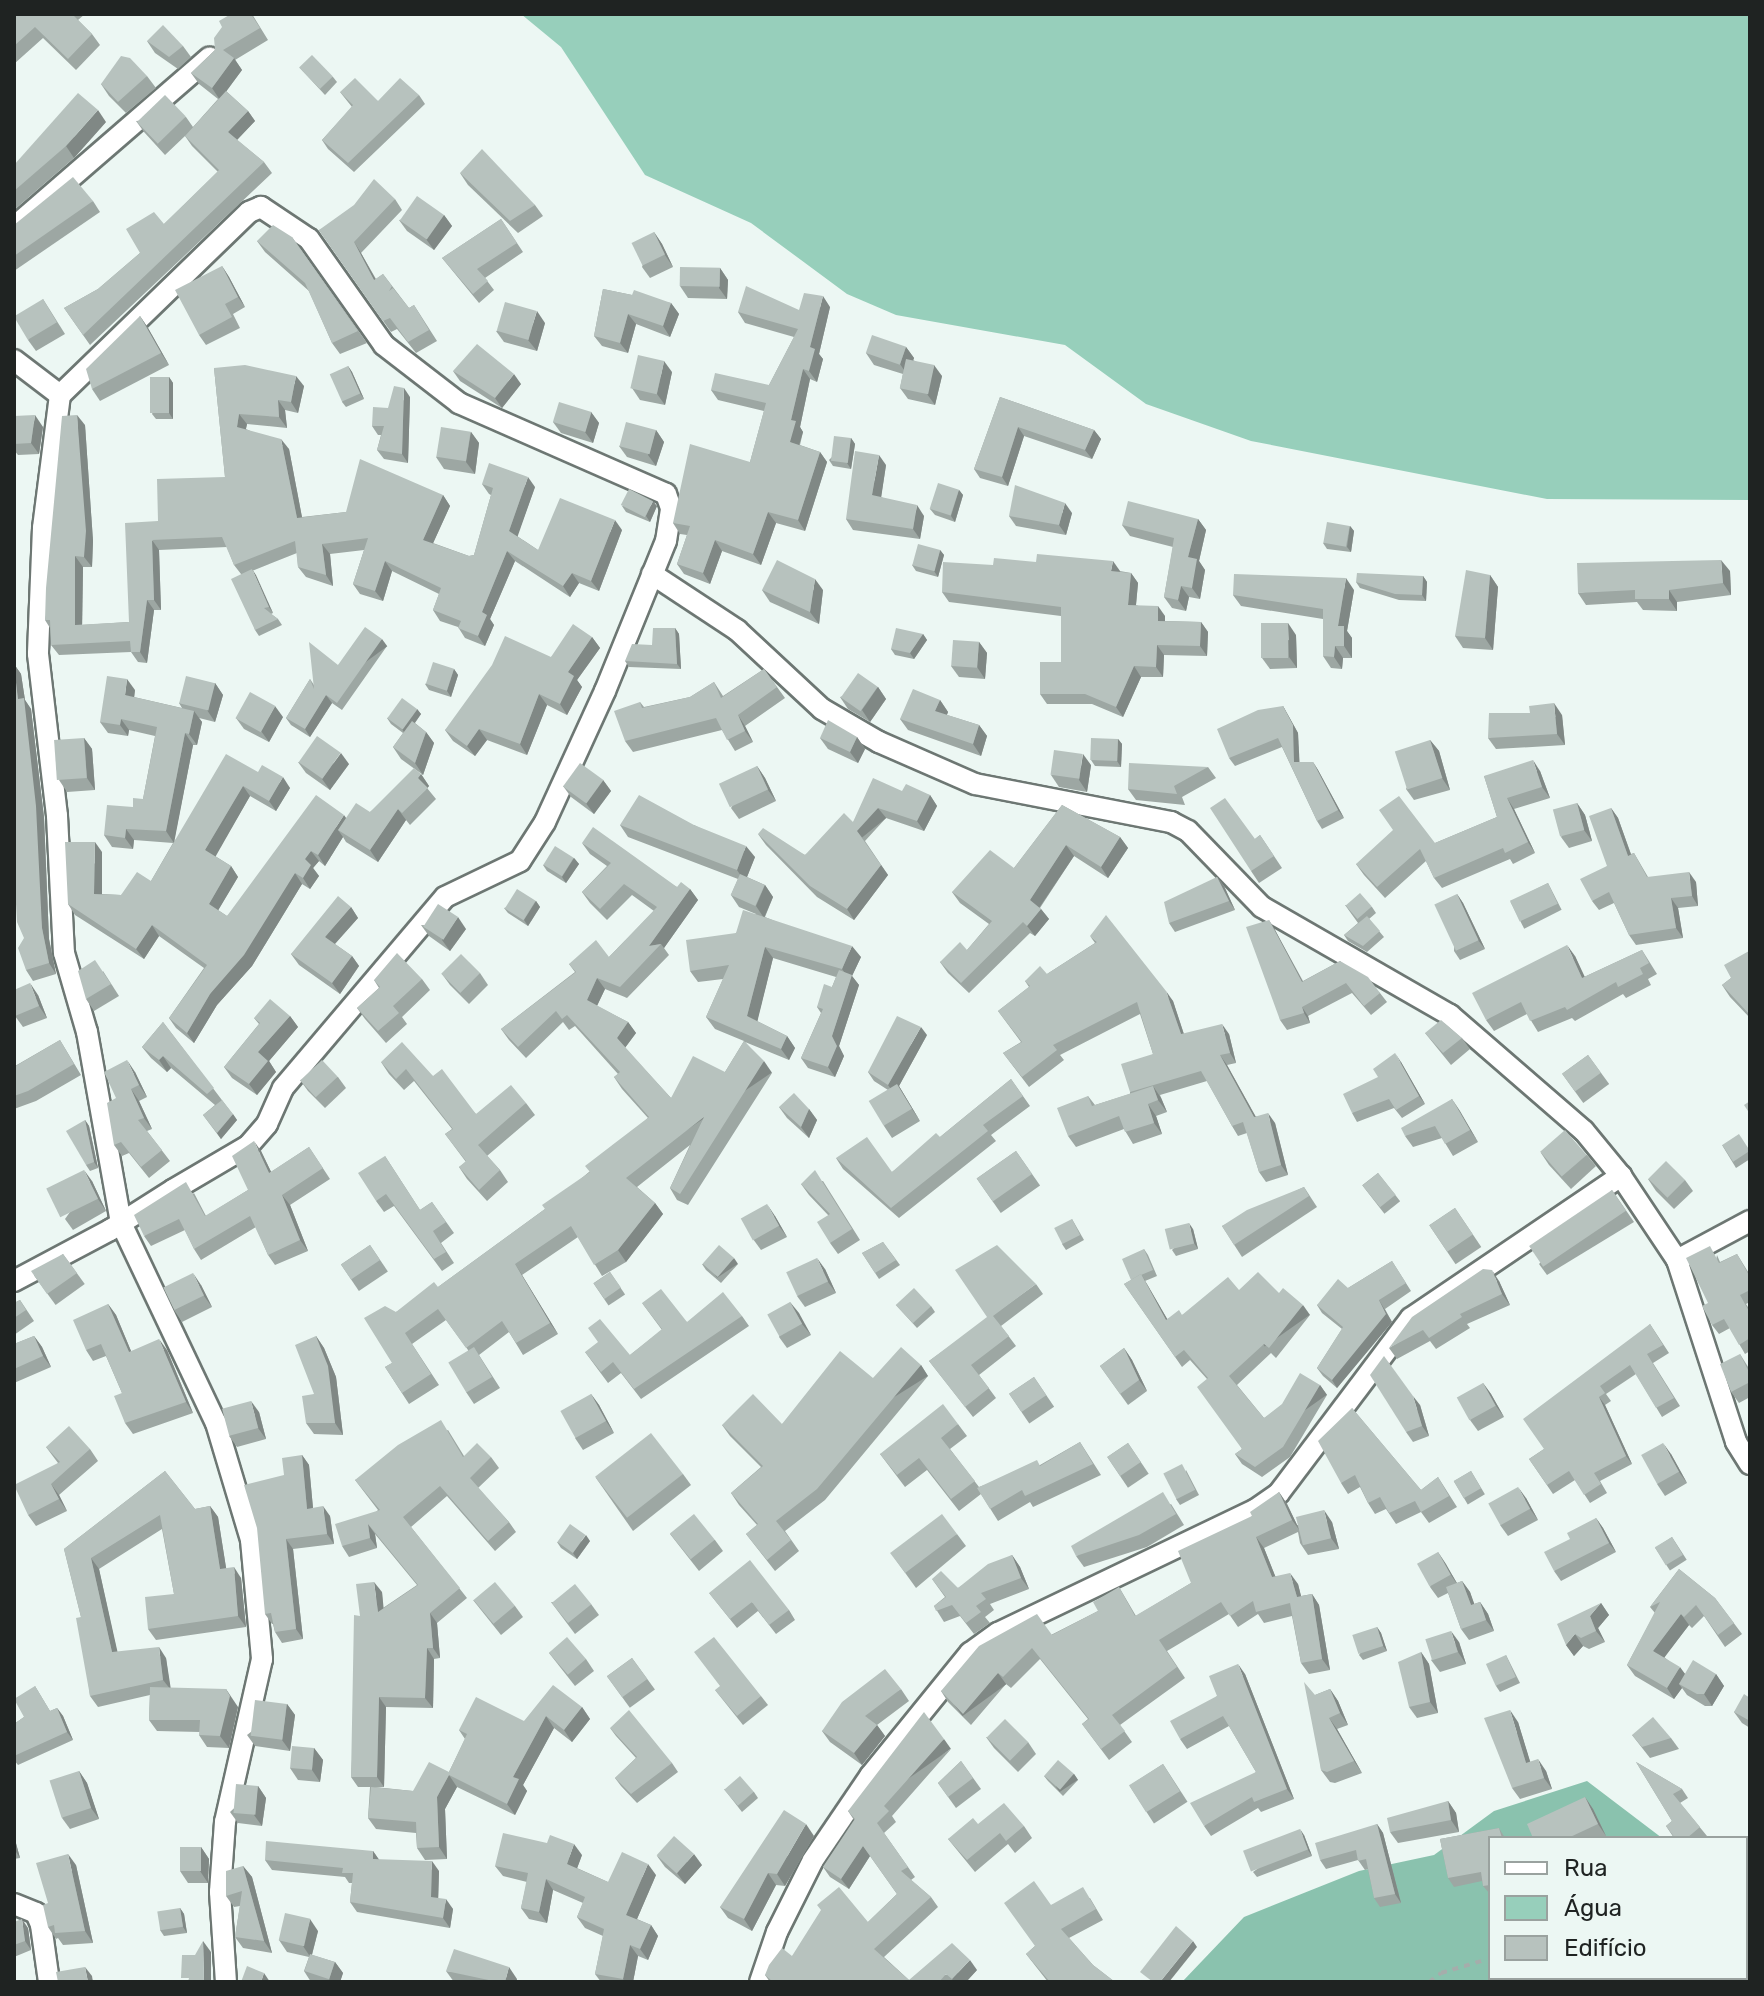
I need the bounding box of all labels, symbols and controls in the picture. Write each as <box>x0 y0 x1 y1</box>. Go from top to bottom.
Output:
legend <box>1488 1836 1748 1980</box>
text: Rua <box>1564 1854 1607 1882</box>
text: Água <box>1564 1894 1622 1922</box>
text: Edifício <box>1564 1934 1647 1962</box>

